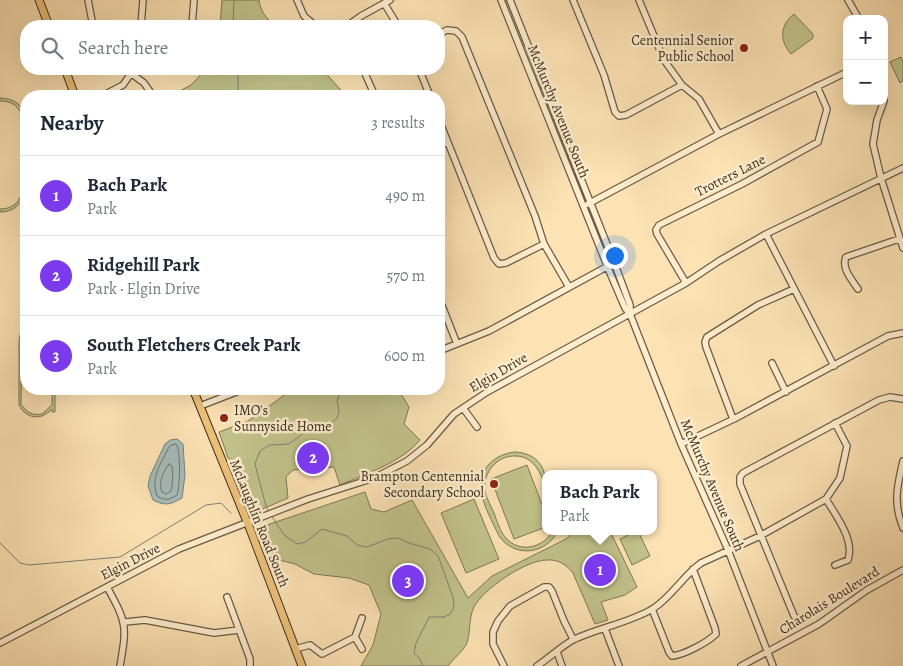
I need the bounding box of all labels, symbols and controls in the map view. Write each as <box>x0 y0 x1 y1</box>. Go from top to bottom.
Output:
map controls <box>843 15 888 105</box>
button: + <box>843 15 888 60</box>
search box <box>20 20 445 75</box>
place label: Centennial Senior Public School <box>631 31 735 66</box>
icon: search <box>38 34 66 62</box>
text: Search here <box>78 35 168 61</box>
street label: McMurchy Avenue South <box>523 42 594 181</box>
marker: Centennial Senior Public School <box>738 42 750 54</box>
button: − <box>843 60 888 105</box>
text: Nearby <box>40 109 103 137</box>
text: 3 results <box>371 112 425 134</box>
street label: Trotters Lane <box>692 150 769 201</box>
text: Bach Park <box>87 172 167 198</box>
text: 1 <box>53 185 59 207</box>
text: 490 m <box>385 185 425 207</box>
text: Park <box>87 198 117 220</box>
your location <box>602 243 628 269</box>
text: Ridgehill Park <box>87 252 200 278</box>
text: 2 <box>52 265 60 287</box>
text: 570 m <box>386 265 425 287</box>
text: Park · Elgin Drive <box>87 278 200 300</box>
text: South Fletchers Creek Park <box>87 332 300 358</box>
text: 3 <box>53 345 59 367</box>
text: 600 m <box>384 345 425 367</box>
street label: Elgin Drive <box>466 348 531 397</box>
text: Park <box>87 358 117 380</box>
place label: IMO's Sunnyside Home <box>234 401 332 436</box>
marker: IMO's Sunnyside Home <box>218 412 230 424</box>
street label: McMurchy Avenue South <box>676 416 749 555</box>
pin: 2 <box>297 439 329 477</box>
street label: McLaughlin Road South <box>225 456 294 590</box>
place label: Brampton Centennial Secondary School <box>360 467 485 502</box>
popup <box>542 470 657 535</box>
marker: Brampton Centennial Secondary School <box>488 478 500 490</box>
text: Bach Park <box>559 479 640 505</box>
text: Park <box>559 505 590 527</box>
street label: Elgin Drive <box>97 538 163 585</box>
pin: 1 <box>584 551 616 589</box>
pin: 3 <box>392 562 424 600</box>
street label: Charolais Boulevard <box>775 562 883 639</box>

